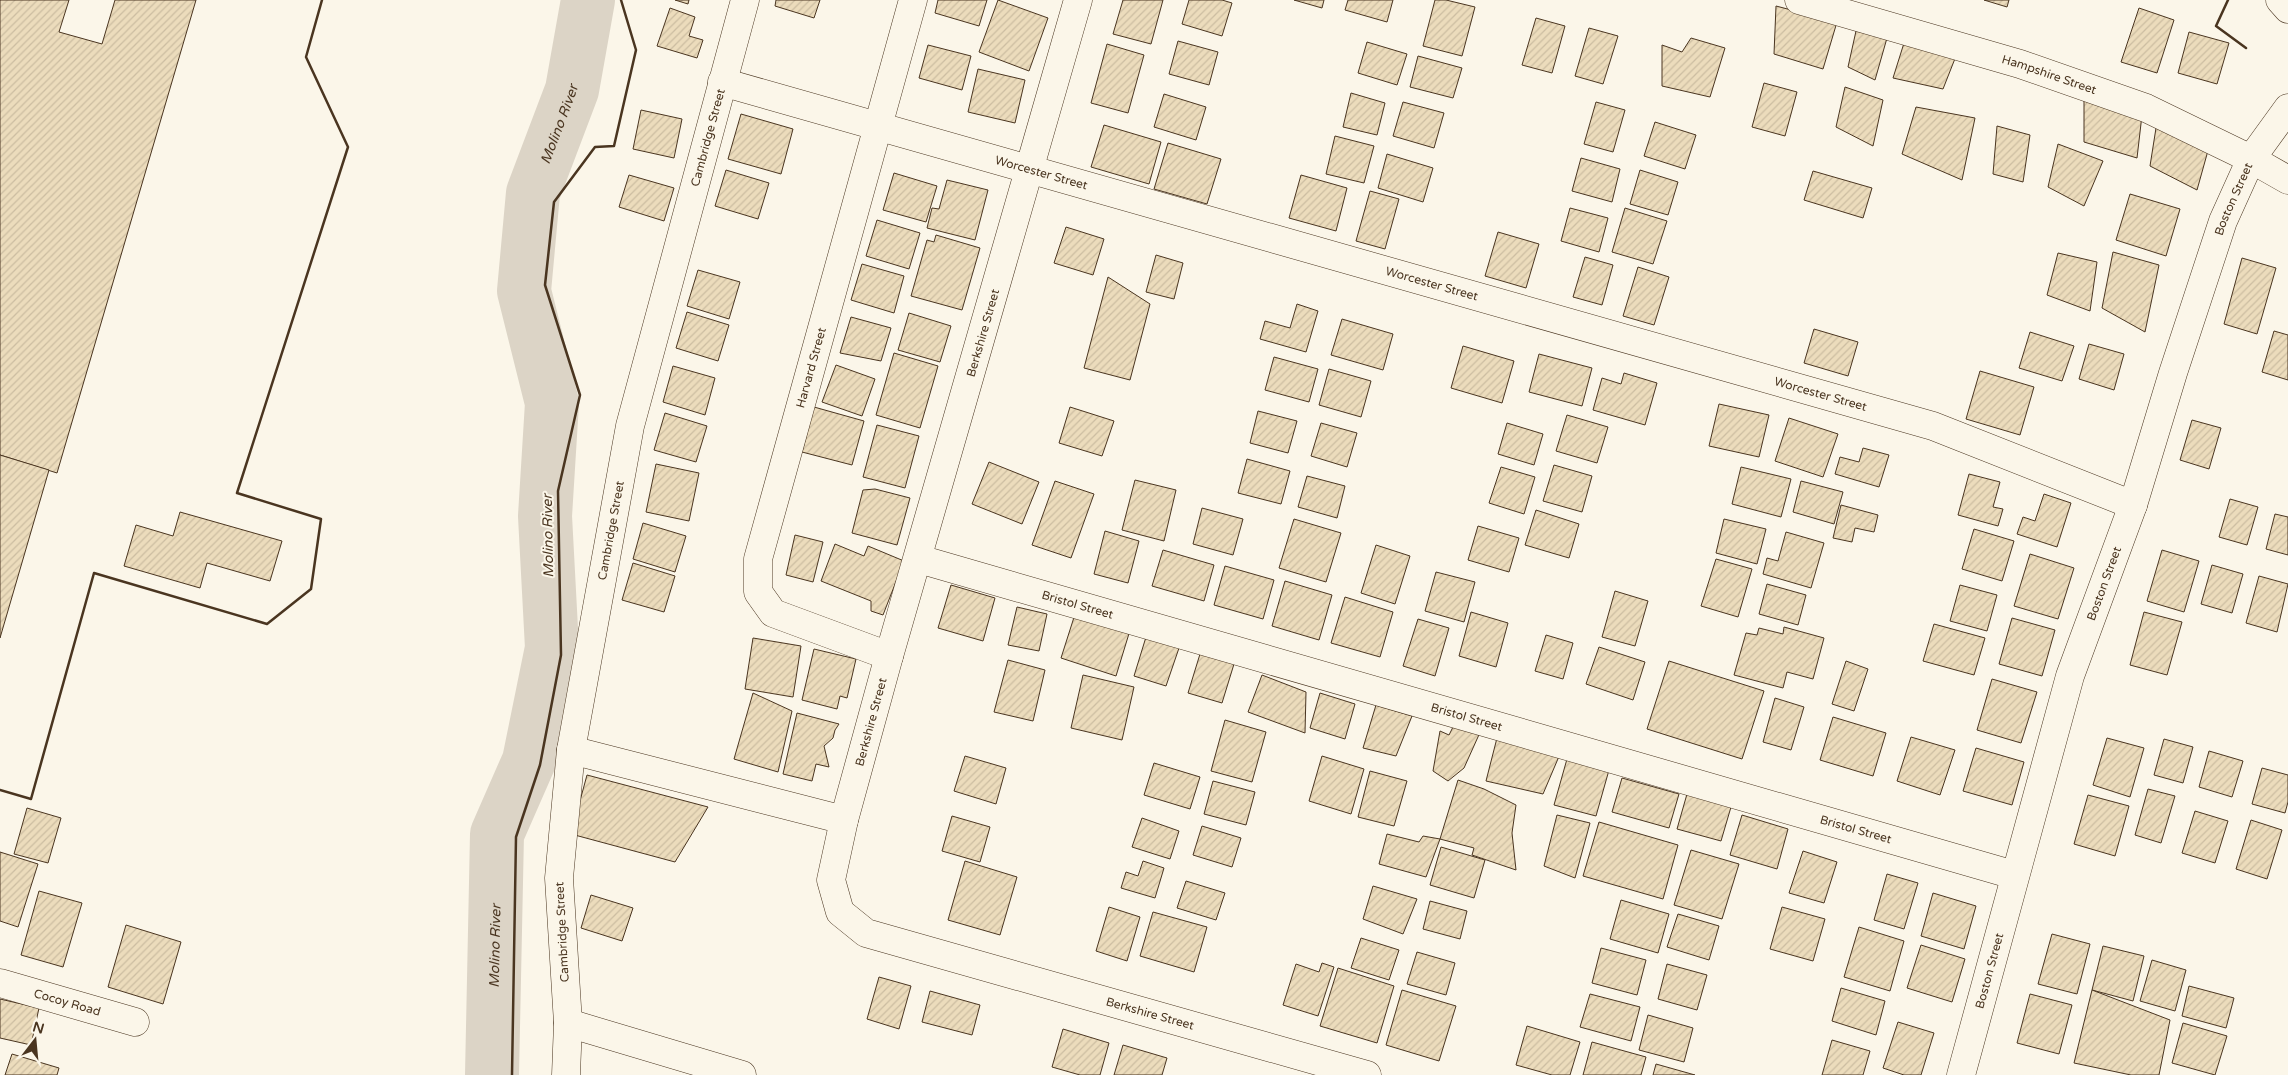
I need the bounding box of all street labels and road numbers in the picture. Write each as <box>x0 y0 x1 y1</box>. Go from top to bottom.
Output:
street label: Hampshire Street <box>2000 52 2099 97</box>
street label: Cambridge Street <box>688 87 728 188</box>
street label: Worcester Street <box>993 153 1090 193</box>
street label: Boston Street <box>2212 160 2256 237</box>
street label: Worcester Street <box>1384 264 1480 304</box>
street label: Berkshire Street <box>964 287 1002 379</box>
street label: Harvard Street <box>793 326 829 410</box>
street label: Worcester Street <box>1773 374 1869 414</box>
street label: Cambridge Street <box>595 479 627 581</box>
street label: Boston Street <box>2084 544 2124 623</box>
street label: Bristol Street <box>1040 588 1115 622</box>
street label: Berkshire Street <box>852 676 890 768</box>
street label: Bristol Street <box>1429 700 1504 734</box>
street label: Bristol Street <box>1818 812 1894 846</box>
street label: Cambridge Street <box>552 881 572 983</box>
street label: Boston Street <box>1972 931 2007 1010</box>
street label: Cocoy Road <box>32 986 102 1019</box>
street label: Berkshire Street <box>1104 994 1196 1033</box>

